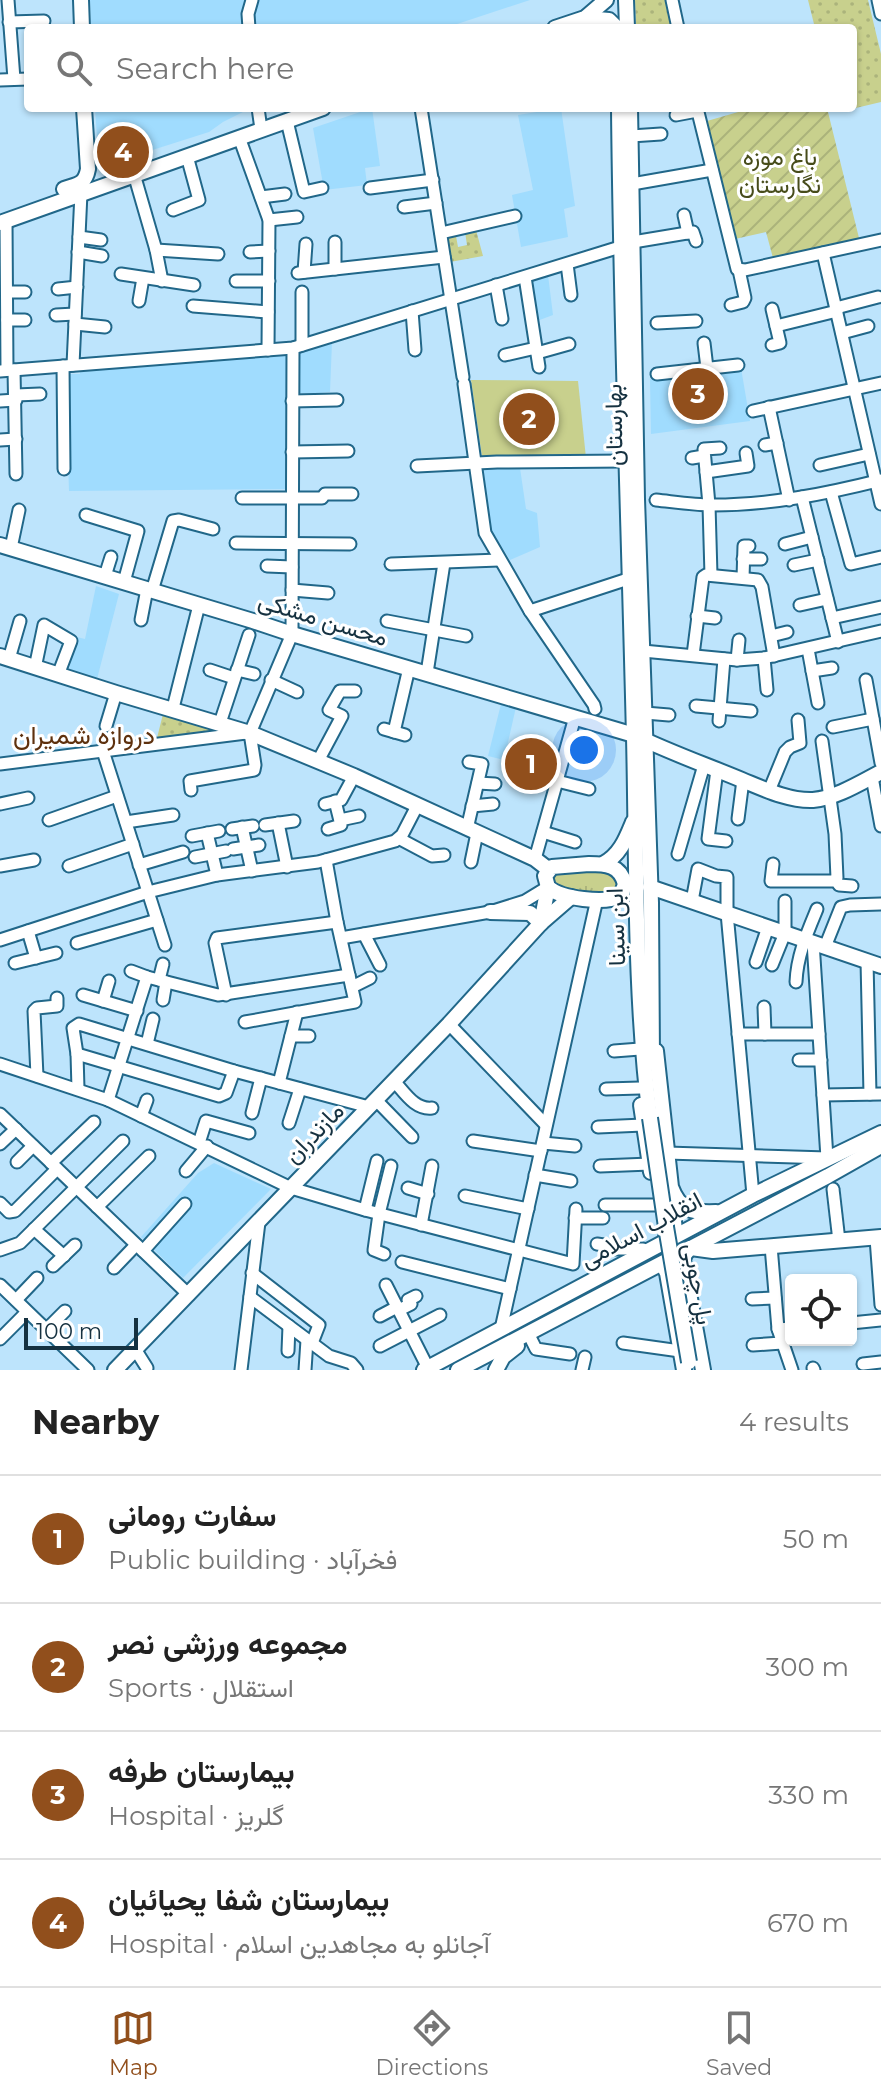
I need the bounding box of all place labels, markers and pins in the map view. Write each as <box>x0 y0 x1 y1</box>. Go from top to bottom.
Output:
pin: 4 <box>97 122 149 182</box>
pin: 3 <box>672 364 724 424</box>
pin: 2 <box>503 389 555 449</box>
pin: 1 <box>505 734 557 794</box>

